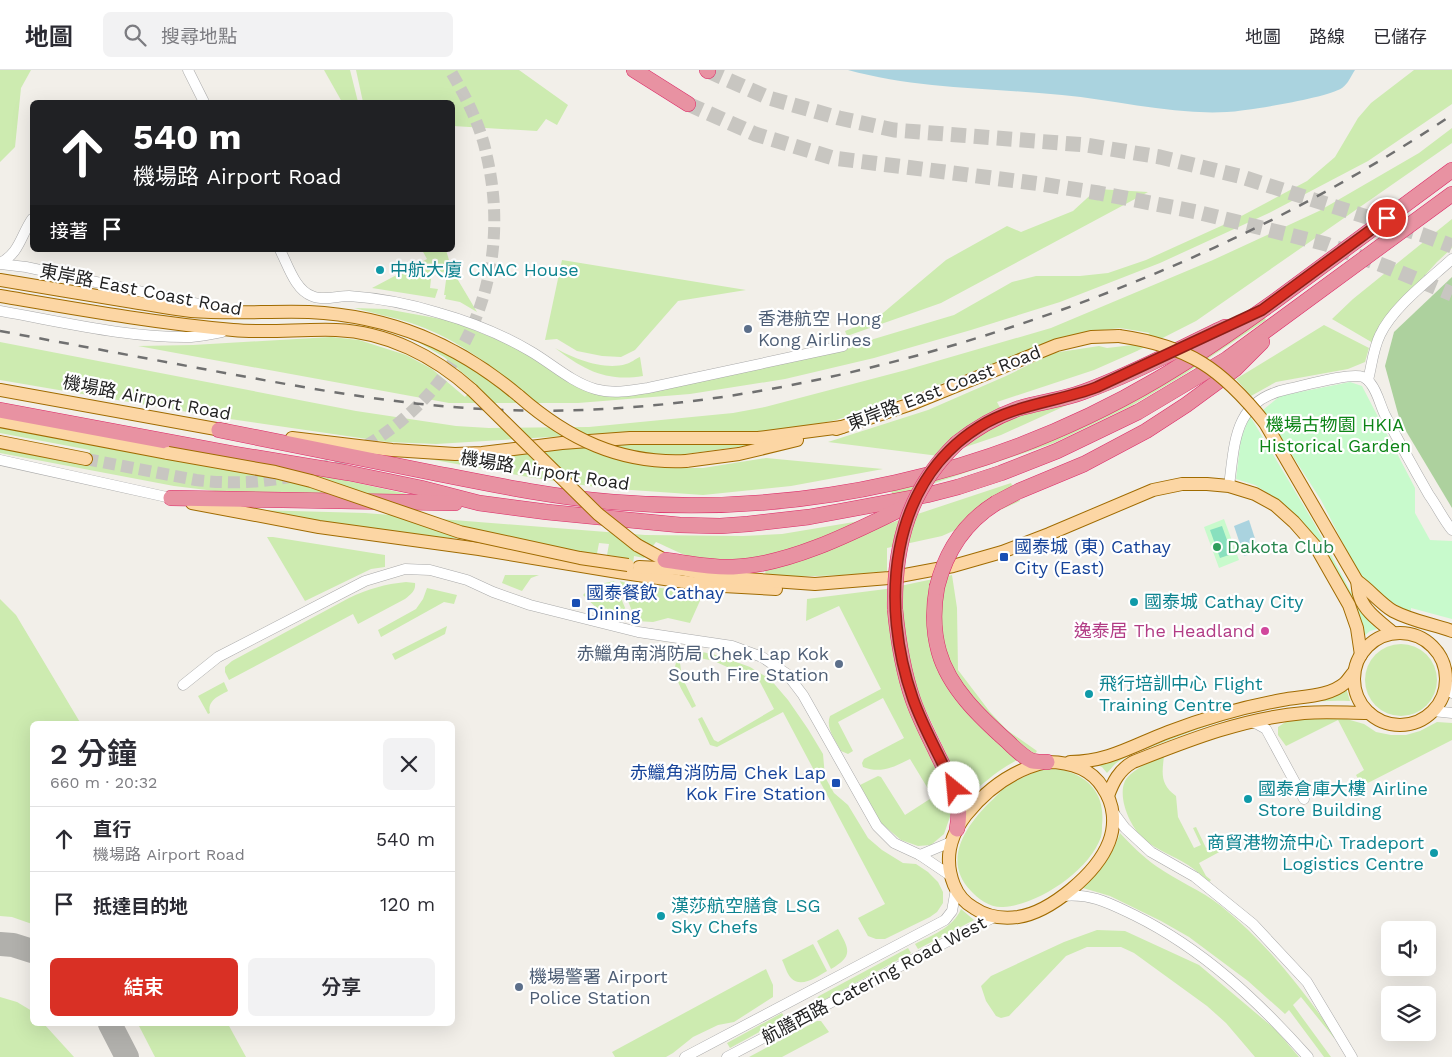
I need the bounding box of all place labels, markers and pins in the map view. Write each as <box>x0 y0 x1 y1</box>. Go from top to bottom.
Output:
pin <box>1366 197 1408 239</box>
place label: 中航大廈 CNAC House <box>390 259 579 280</box>
marker: 中航大廈 CNAC House <box>374 264 386 276</box>
place label: 香港航空 Hong Kong Airlines <box>758 308 881 350</box>
marker: 香港航空 Hong Kong Airlines <box>742 323 754 335</box>
place label: 國泰城 (東) Cathay City (East) <box>1014 536 1171 578</box>
place label: Dakota Club <box>1227 536 1334 557</box>
marker: Dakota Club <box>1211 541 1223 553</box>
marker: 國泰城 (東) Cathay City (East) <box>998 551 1010 563</box>
place label: 國泰餐飲 Cathay Dining <box>586 582 725 624</box>
place label: 國泰城 Cathay City <box>1144 591 1304 612</box>
marker: 國泰城 Cathay City <box>1128 596 1140 608</box>
marker: 國泰餐飲 Cathay Dining <box>570 597 582 609</box>
place label: 逸泰居 The Headland <box>1074 620 1255 641</box>
marker: 逸泰居 The Headland <box>1259 625 1271 637</box>
place label: 赤鱲角南消防局 Chek Lap Kok South Fire Station <box>577 643 829 685</box>
marker: 赤鱲角南消防局 Chek Lap Kok South Fire Station <box>833 658 845 670</box>
place label: 飛行培訓中心 Flight Training Centre <box>1099 673 1263 715</box>
marker: 飛行培訓中心 Flight Training Centre <box>1083 688 1095 700</box>
place label: 赤鱲角消防局 Chek Lap Kok Fire Station <box>630 762 826 804</box>
marker: 赤鱲角消防局 Chek Lap Kok Fire Station <box>830 777 842 789</box>
place label: 國泰倉庫大樓 Airline Store Building <box>1258 778 1428 820</box>
marker: 國泰倉庫大樓 Airline Store Building <box>1242 793 1254 805</box>
place label: 商貿港物流中心 Tradeport Logistics Centre <box>1207 832 1424 874</box>
marker: 商貿港物流中心 Tradeport Logistics Centre <box>1428 847 1440 859</box>
place label: 漢莎航空膳食 LSG Sky Chefs <box>671 895 820 937</box>
marker: 漢莎航空膳食 LSG Sky Chefs <box>655 910 667 922</box>
place label: 機場警署 Airport Police Station <box>529 966 668 1008</box>
marker: 機場警署 Airport Police Station <box>513 981 525 993</box>

